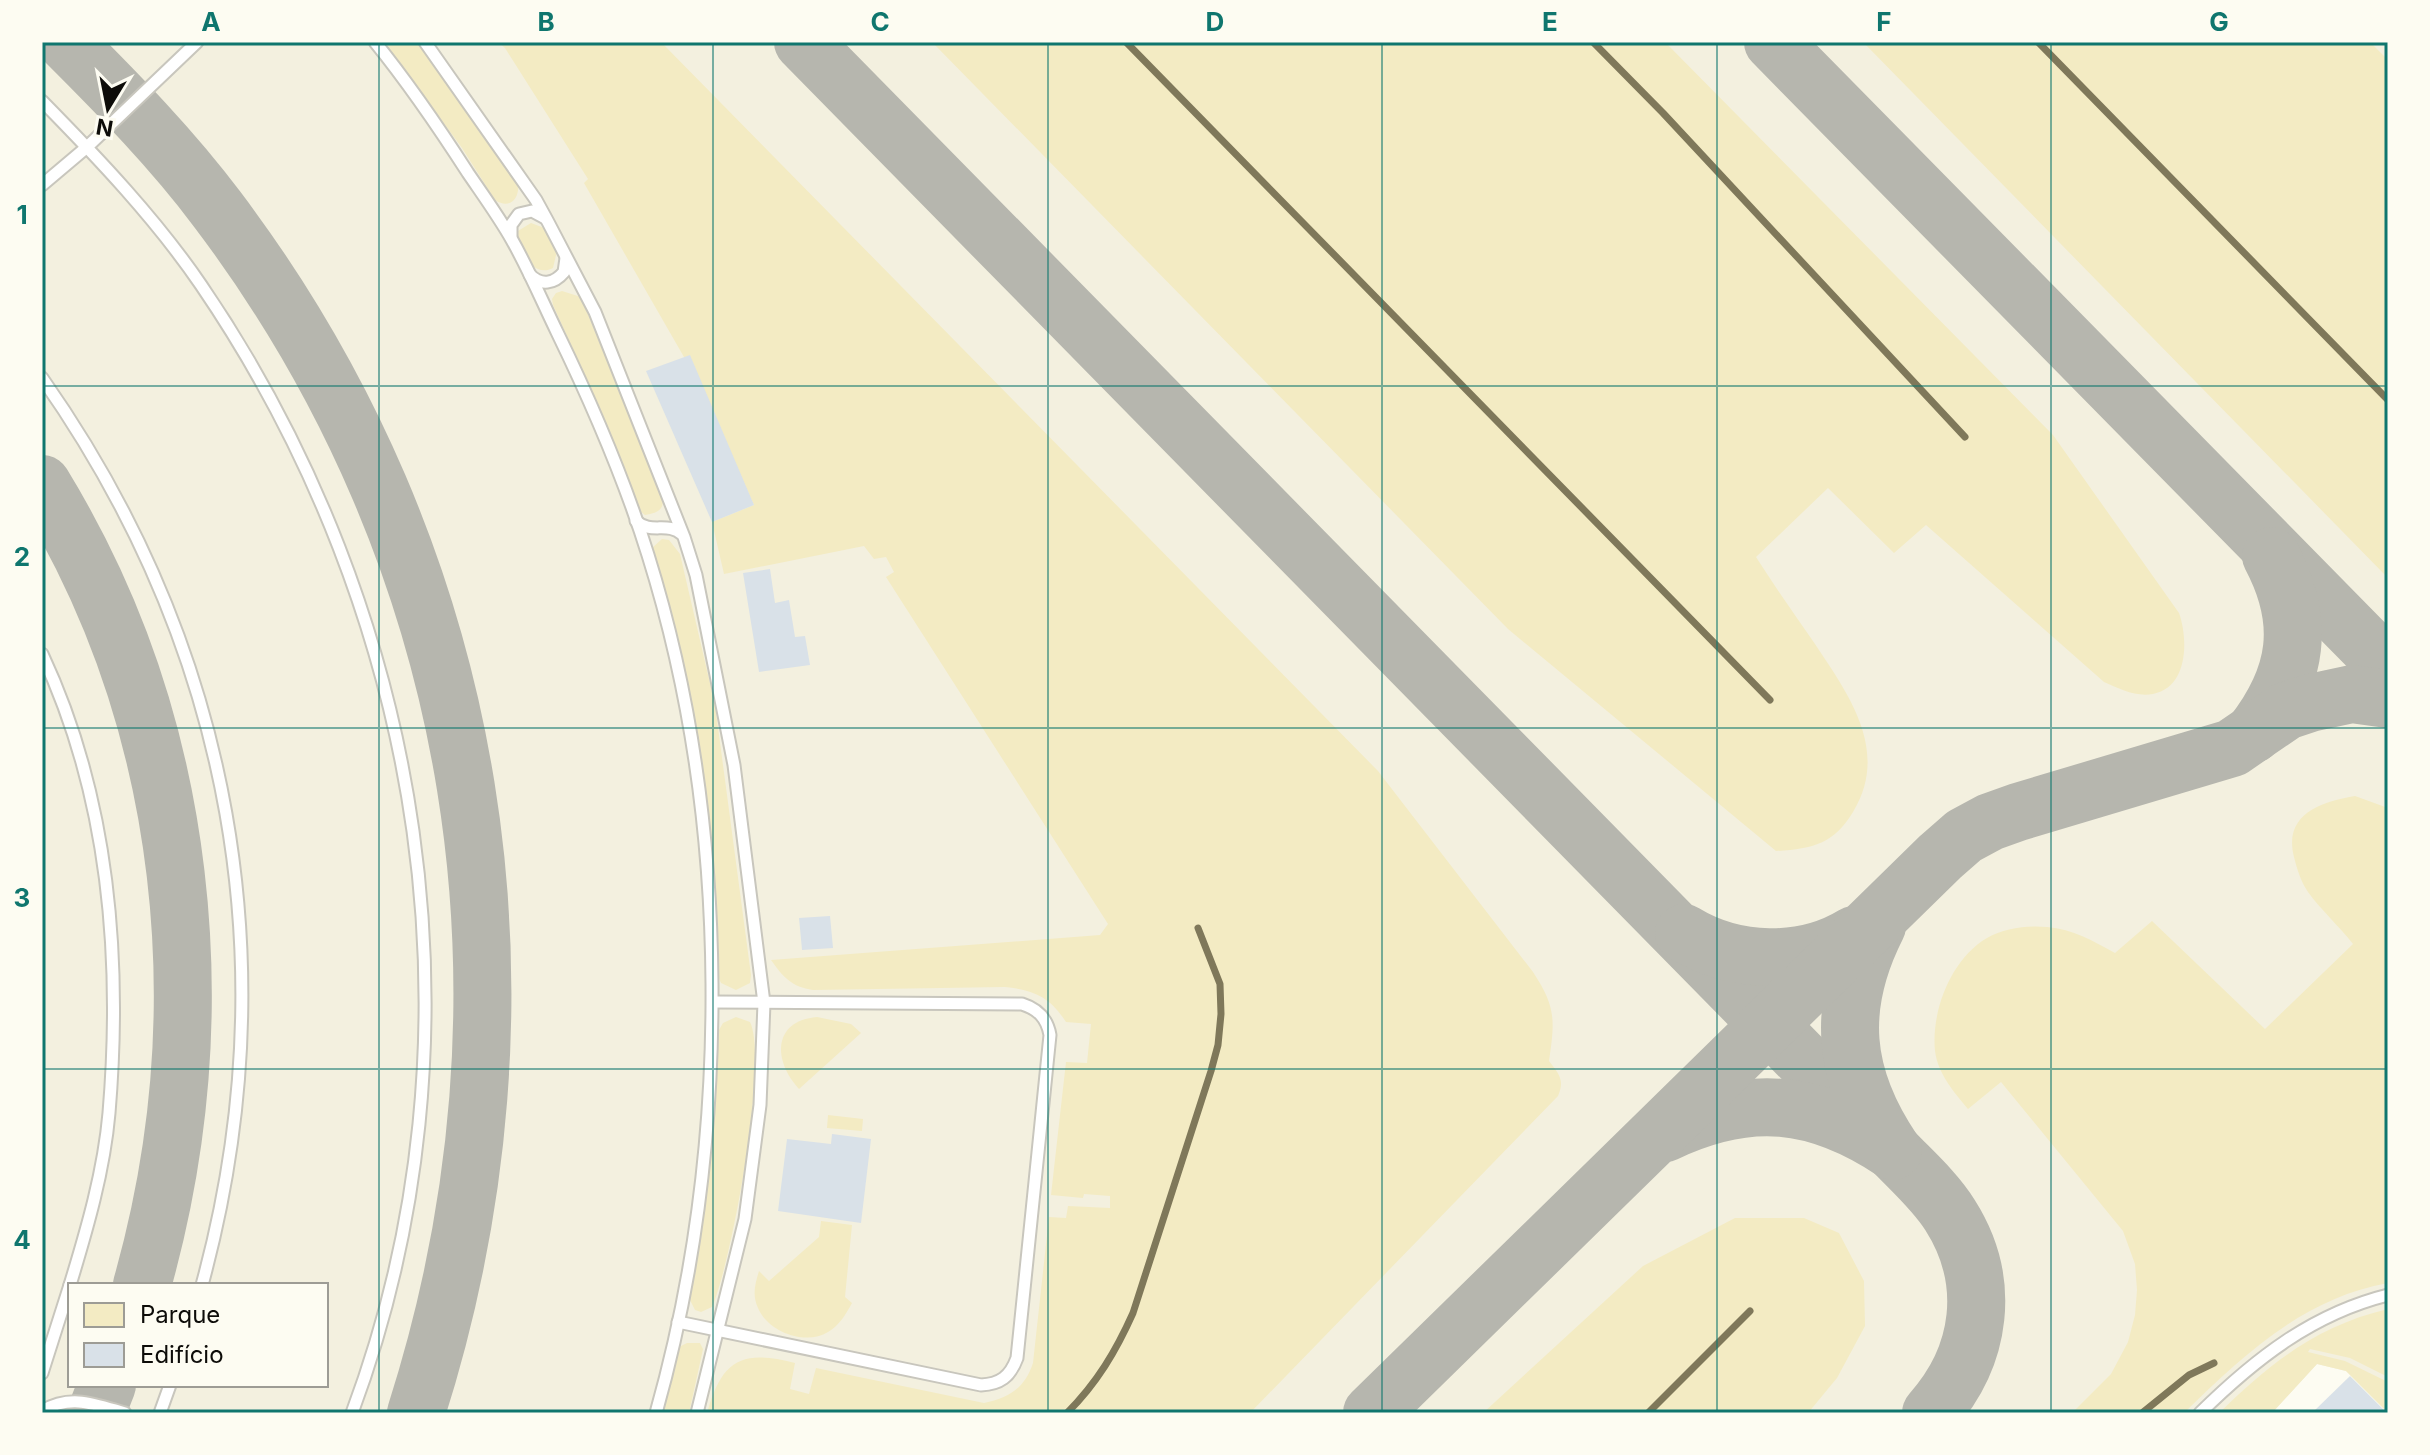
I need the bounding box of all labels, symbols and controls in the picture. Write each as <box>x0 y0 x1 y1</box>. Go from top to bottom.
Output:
text: A <box>201 6 221 37</box>
text: B <box>537 6 555 37</box>
text: C <box>870 6 890 37</box>
text: D <box>1206 6 1224 37</box>
text: E <box>1542 6 1558 37</box>
text: F <box>1876 6 1892 37</box>
text: G <box>2209 6 2229 37</box>
north arrow <box>68 68 148 148</box>
text: N <box>94 113 115 142</box>
text: 1 <box>16 199 28 230</box>
text: 2 <box>14 541 30 572</box>
text: 3 <box>14 882 30 913</box>
text: 4 <box>13 1224 31 1255</box>
legend <box>68 1283 328 1387</box>
text: Parque <box>140 1300 220 1329</box>
text: Edifício <box>140 1340 224 1369</box>

